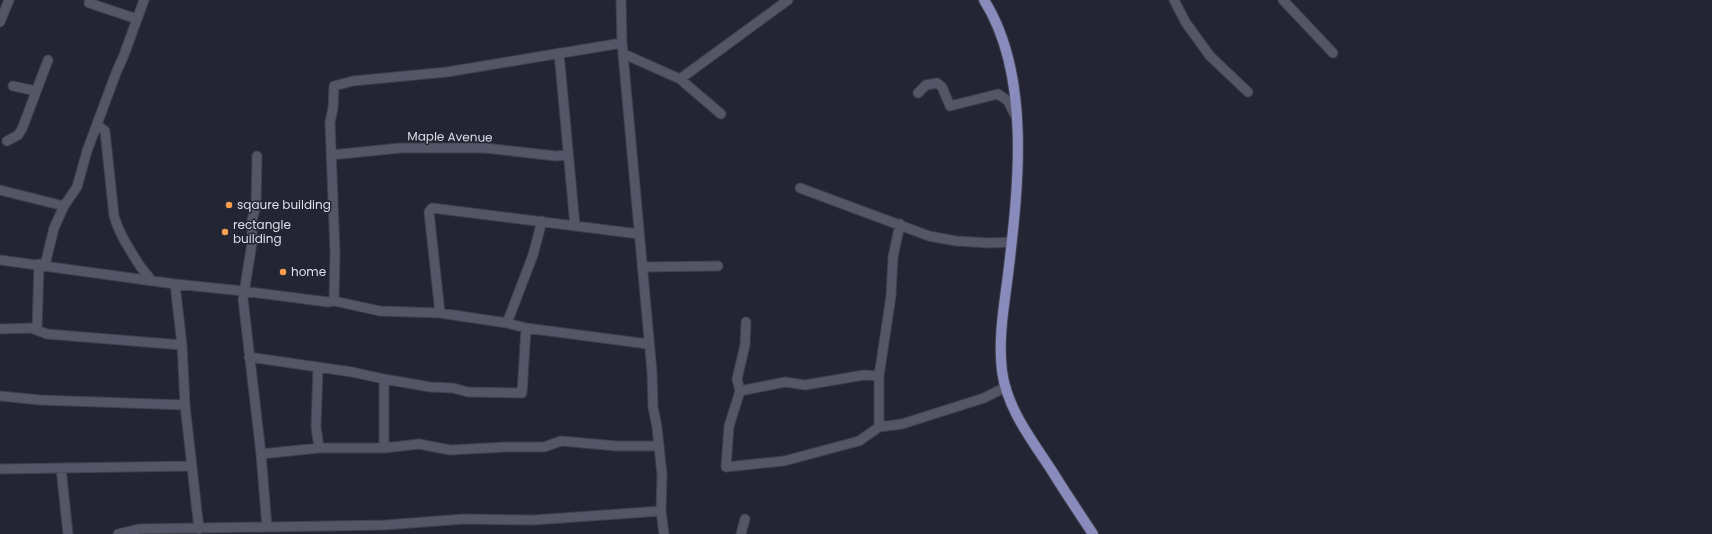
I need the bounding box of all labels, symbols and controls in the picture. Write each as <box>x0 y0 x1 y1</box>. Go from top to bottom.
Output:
street label: Maple Avenue <box>407 127 493 146</box>
place label: sqaure building <box>237 196 331 213</box>
marker: sqaure building <box>224 200 234 210</box>
place label: rectangle building <box>233 216 291 247</box>
marker: rectangle building <box>220 227 230 237</box>
place label: home <box>291 263 326 280</box>
marker: home <box>278 267 288 277</box>

